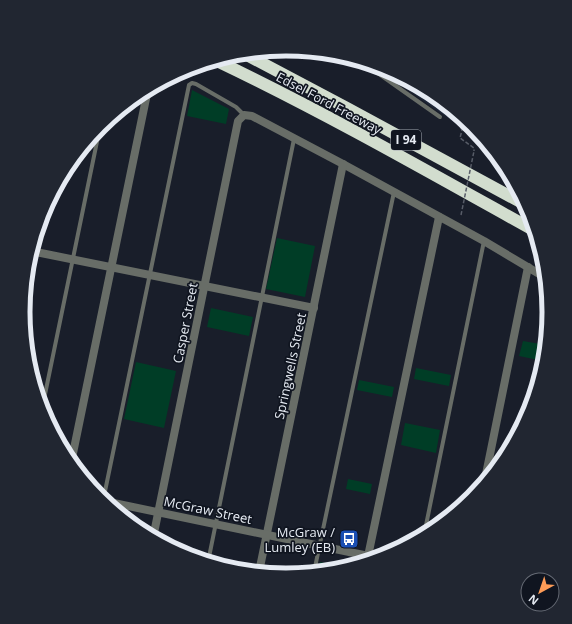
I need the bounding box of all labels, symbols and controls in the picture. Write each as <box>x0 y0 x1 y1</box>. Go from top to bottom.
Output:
street label: Edsel Ford Freeway <box>273 68 385 139</box>
road number: I 94 <box>391 130 421 150</box>
street label: Casper Street <box>168 281 202 365</box>
street label: Springwells Street <box>270 311 310 421</box>
street label: McGraw Street <box>162 492 254 528</box>
place label: McGraw / Lumley (EB) <box>264 523 335 556</box>
bus stop icon: McGraw / Lumley (EB) <box>338 528 360 550</box>
north arrow <box>520 572 560 612</box>
text: N <box>525 591 542 609</box>

